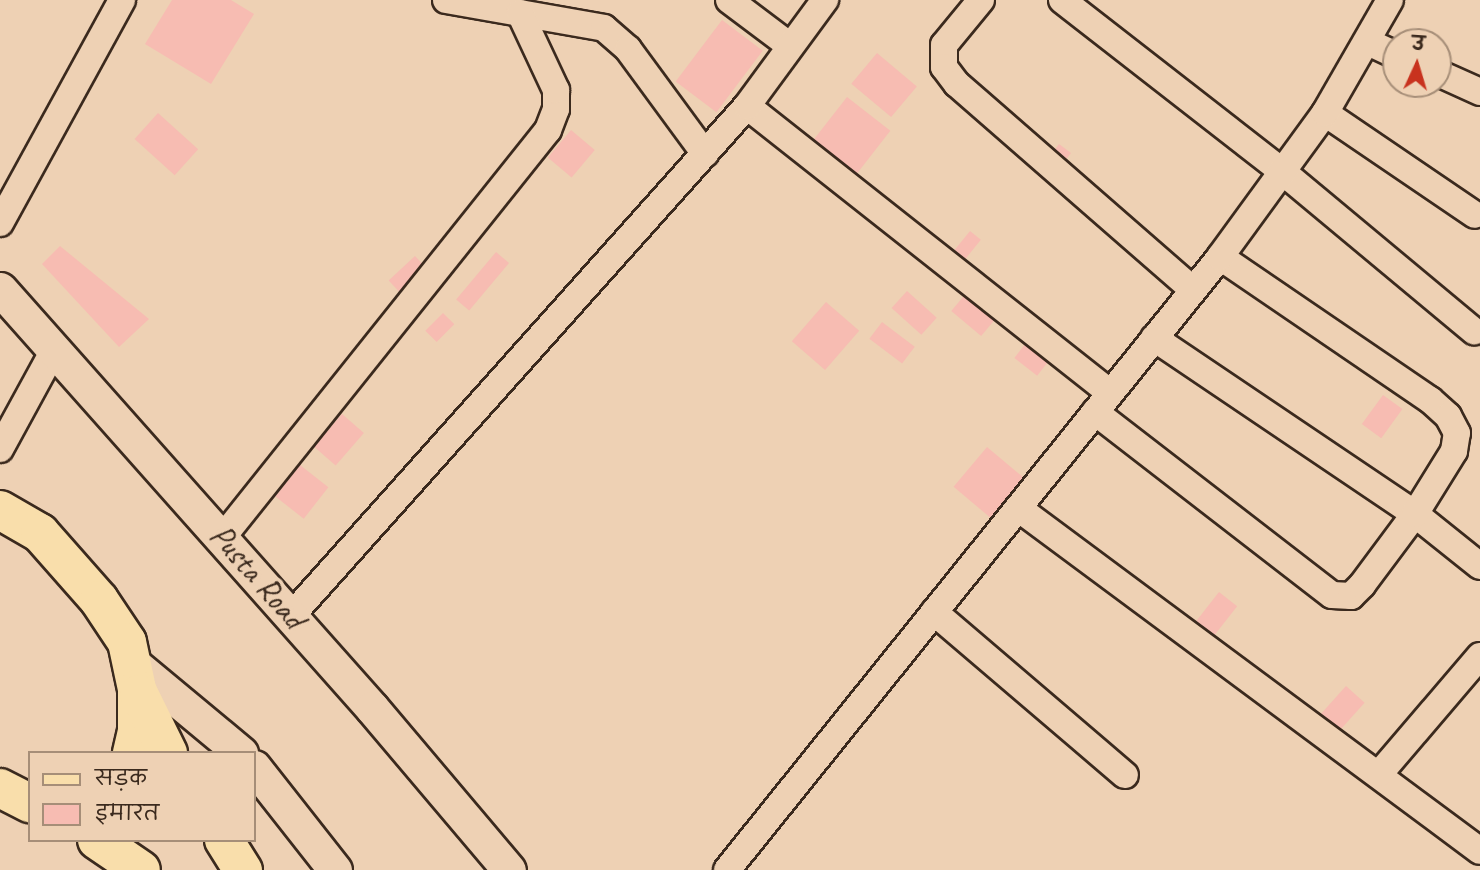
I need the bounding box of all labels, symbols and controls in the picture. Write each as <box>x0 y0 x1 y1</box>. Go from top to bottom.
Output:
north arrow <box>1382 28 1452 98</box>
text: उ <box>1411 32 1425 56</box>
street label: Pusta Road <box>201 517 313 637</box>
legend <box>28 751 256 842</box>
text: सड़क <box>95 765 147 791</box>
text: इमारत <box>95 800 159 826</box>

